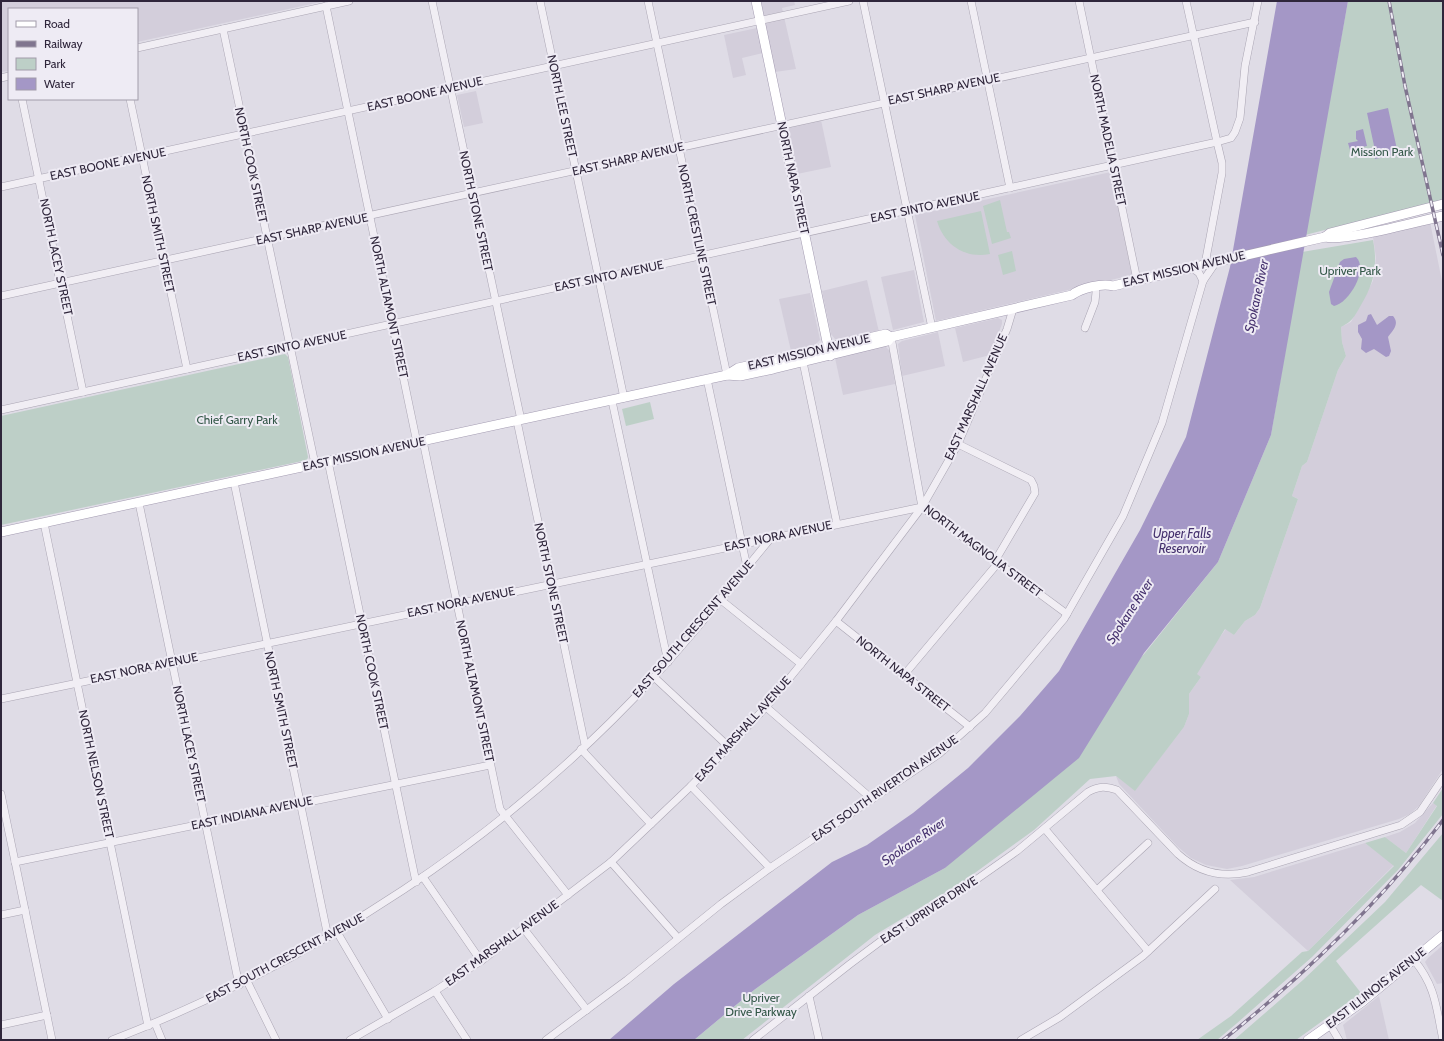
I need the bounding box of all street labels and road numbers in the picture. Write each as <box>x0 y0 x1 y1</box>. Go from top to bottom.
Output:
street label: NORTH LEE STREET <box>544 53 581 159</box>
street label: EAST SHARP AVENUE <box>886 69 1002 108</box>
street label: EAST BOONE AVENUE <box>366 73 484 114</box>
street label: NORTH MADELIA STREET <box>1087 73 1130 208</box>
street label: NORTH COOK STREET <box>232 106 271 225</box>
street label: NORTH NAPA STREET <box>774 120 813 236</box>
street label: EAST SHARP AVENUE <box>570 138 686 179</box>
street label: EAST BOONE AVENUE <box>49 144 168 183</box>
street label: NORTH STONE STREET <box>456 149 497 273</box>
street label: NORTH CRESTLINE STREET <box>675 163 720 308</box>
street label: NORTH SMITH STREET <box>139 174 178 295</box>
street label: EAST SINTO AVENUE <box>869 188 981 225</box>
street label: NORTH LACEY STREET <box>37 197 76 317</box>
street label: EAST SHARP AVENUE <box>254 209 370 248</box>
street label: NORTH ALTAMONT STREET <box>367 234 412 380</box>
street label: EAST MISSION AVENUE <box>1121 247 1247 290</box>
street label: EAST SINTO AVENUE <box>553 257 665 294</box>
street label: EAST SINTO AVENUE <box>236 327 348 364</box>
street label: EAST MISSION AVENUE <box>746 330 872 373</box>
street label: EAST MARSHALL AVENUE <box>941 331 1010 462</box>
street label: EAST MISSION AVENUE <box>301 433 427 474</box>
street label: NORTH MAGNOLIA STREET <box>921 501 1046 600</box>
street label: EAST NORA AVENUE <box>723 517 833 554</box>
street label: NORTH STONE STREET <box>531 521 572 645</box>
street label: EAST SOUTH CRESCENT AVENUE <box>629 557 757 700</box>
street label: EAST NORA AVENUE <box>406 583 516 620</box>
street label: NORTH COOK STREET <box>353 613 392 732</box>
street label: NORTH ALTAMONT STREET <box>453 618 498 764</box>
street label: NORTH NAPA STREET <box>853 632 954 715</box>
street label: EAST NORA AVENUE <box>89 649 199 686</box>
street label: NORTH SMITH STREET <box>262 650 301 771</box>
street label: EAST MARSHALL AVENUE <box>691 673 794 784</box>
street label: NORTH LACEY STREET <box>170 684 209 804</box>
street label: NORTH NELSON STREET <box>76 708 118 840</box>
street label: EAST SOUTH RIVERTON AVENUE <box>809 731 961 844</box>
street label: EAST INDIANA AVENUE <box>190 792 314 833</box>
street label: EAST UPRIVER DRIVE <box>877 872 980 947</box>
street label: EAST MARSHALL AVENUE <box>442 896 562 989</box>
street label: EAST SOUTH CRESCENT AVENUE <box>203 909 367 1006</box>
street label: EAST ILLINOIS AVENUE <box>1322 944 1429 1031</box>

